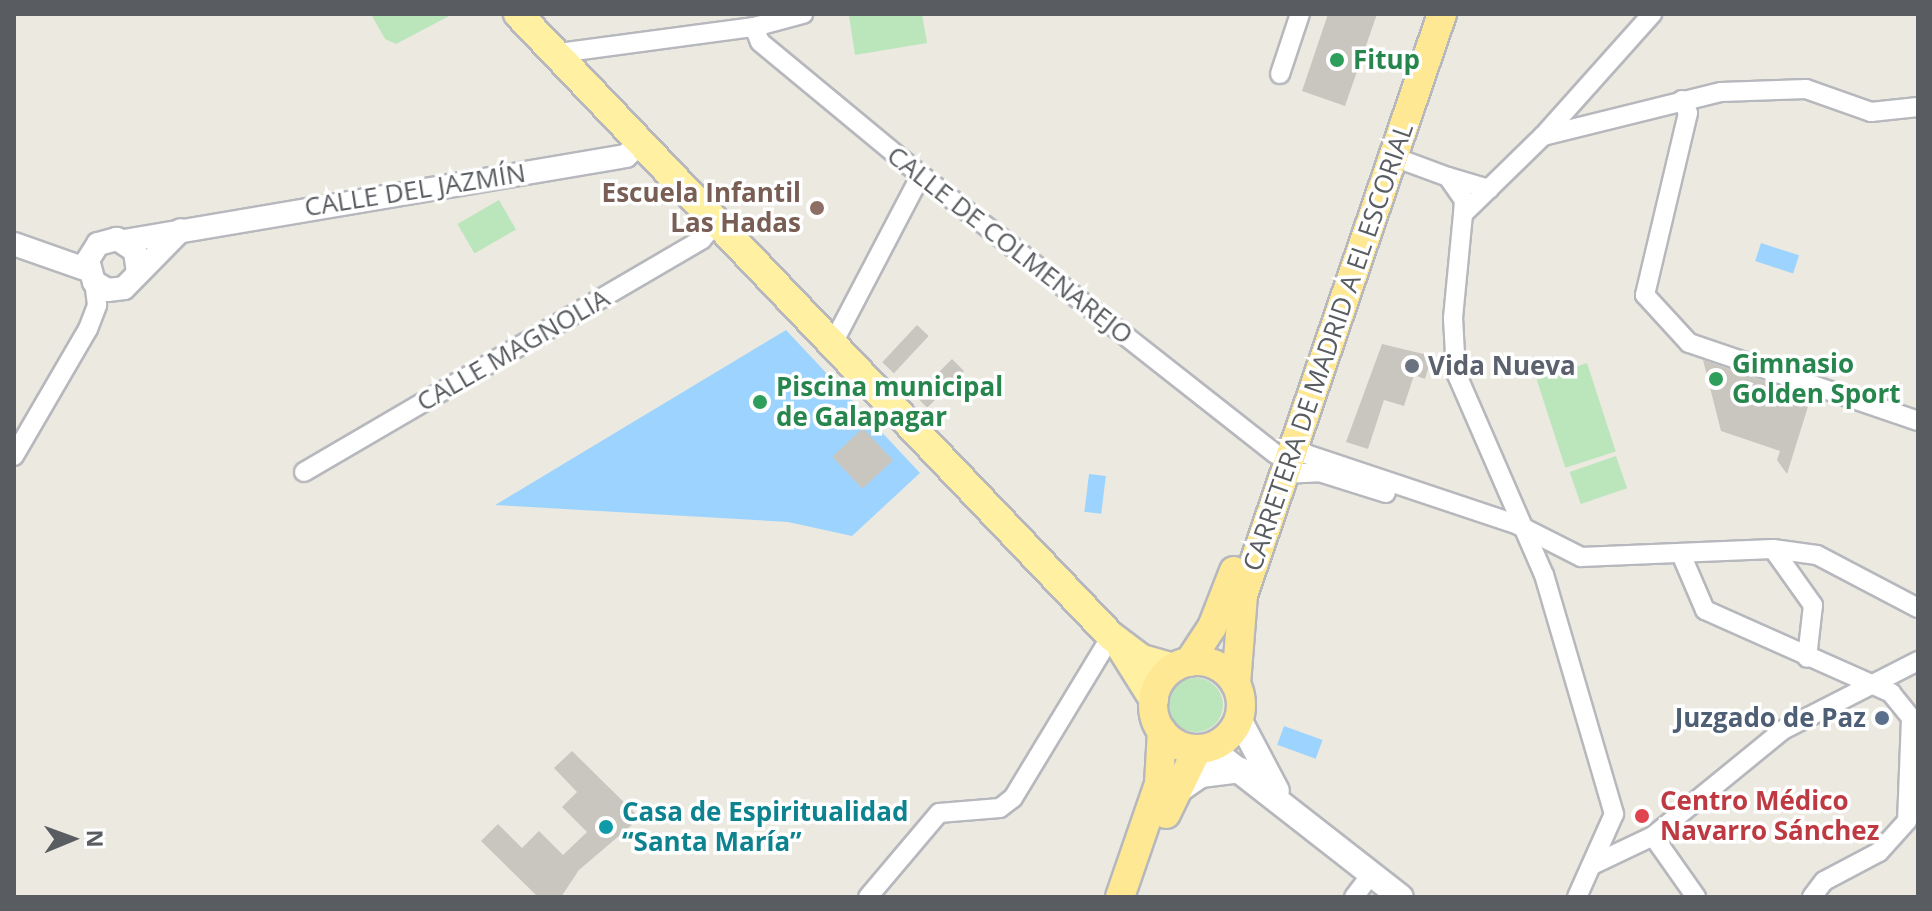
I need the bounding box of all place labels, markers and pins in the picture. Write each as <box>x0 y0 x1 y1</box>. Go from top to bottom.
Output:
place label: Fitup <box>1353 44 1420 76</box>
marker: Fitup <box>1328 51 1346 69</box>
place label: Escuela Infantil Las Hadas <box>602 177 801 238</box>
marker: Escuela Infantil Las Hadas <box>808 199 826 217</box>
place label: Gimnasio Golden Sport <box>1732 348 1900 410</box>
place label: Vida Nueva <box>1428 350 1576 382</box>
marker: Vida Nueva <box>1403 357 1421 375</box>
marker: Gimnasio Golden Sport <box>1707 370 1725 388</box>
place label: Piscina municipal de Galapagar <box>776 371 1003 432</box>
marker: Piscina municipal de Galapagar <box>751 393 769 411</box>
place label: Juzgado de Paz <box>1675 702 1866 734</box>
marker: Juzgado de Paz <box>1873 709 1891 727</box>
place label: Centro Médico Navarro Sánchez <box>1660 785 1879 846</box>
place label: Casa de Espiritualidad “Santa María” <box>622 796 908 858</box>
marker: Centro Médico Navarro Sánchez <box>1631 805 1653 827</box>
marker: Casa de Espiritualidad “Santa María” <box>597 818 615 836</box>

